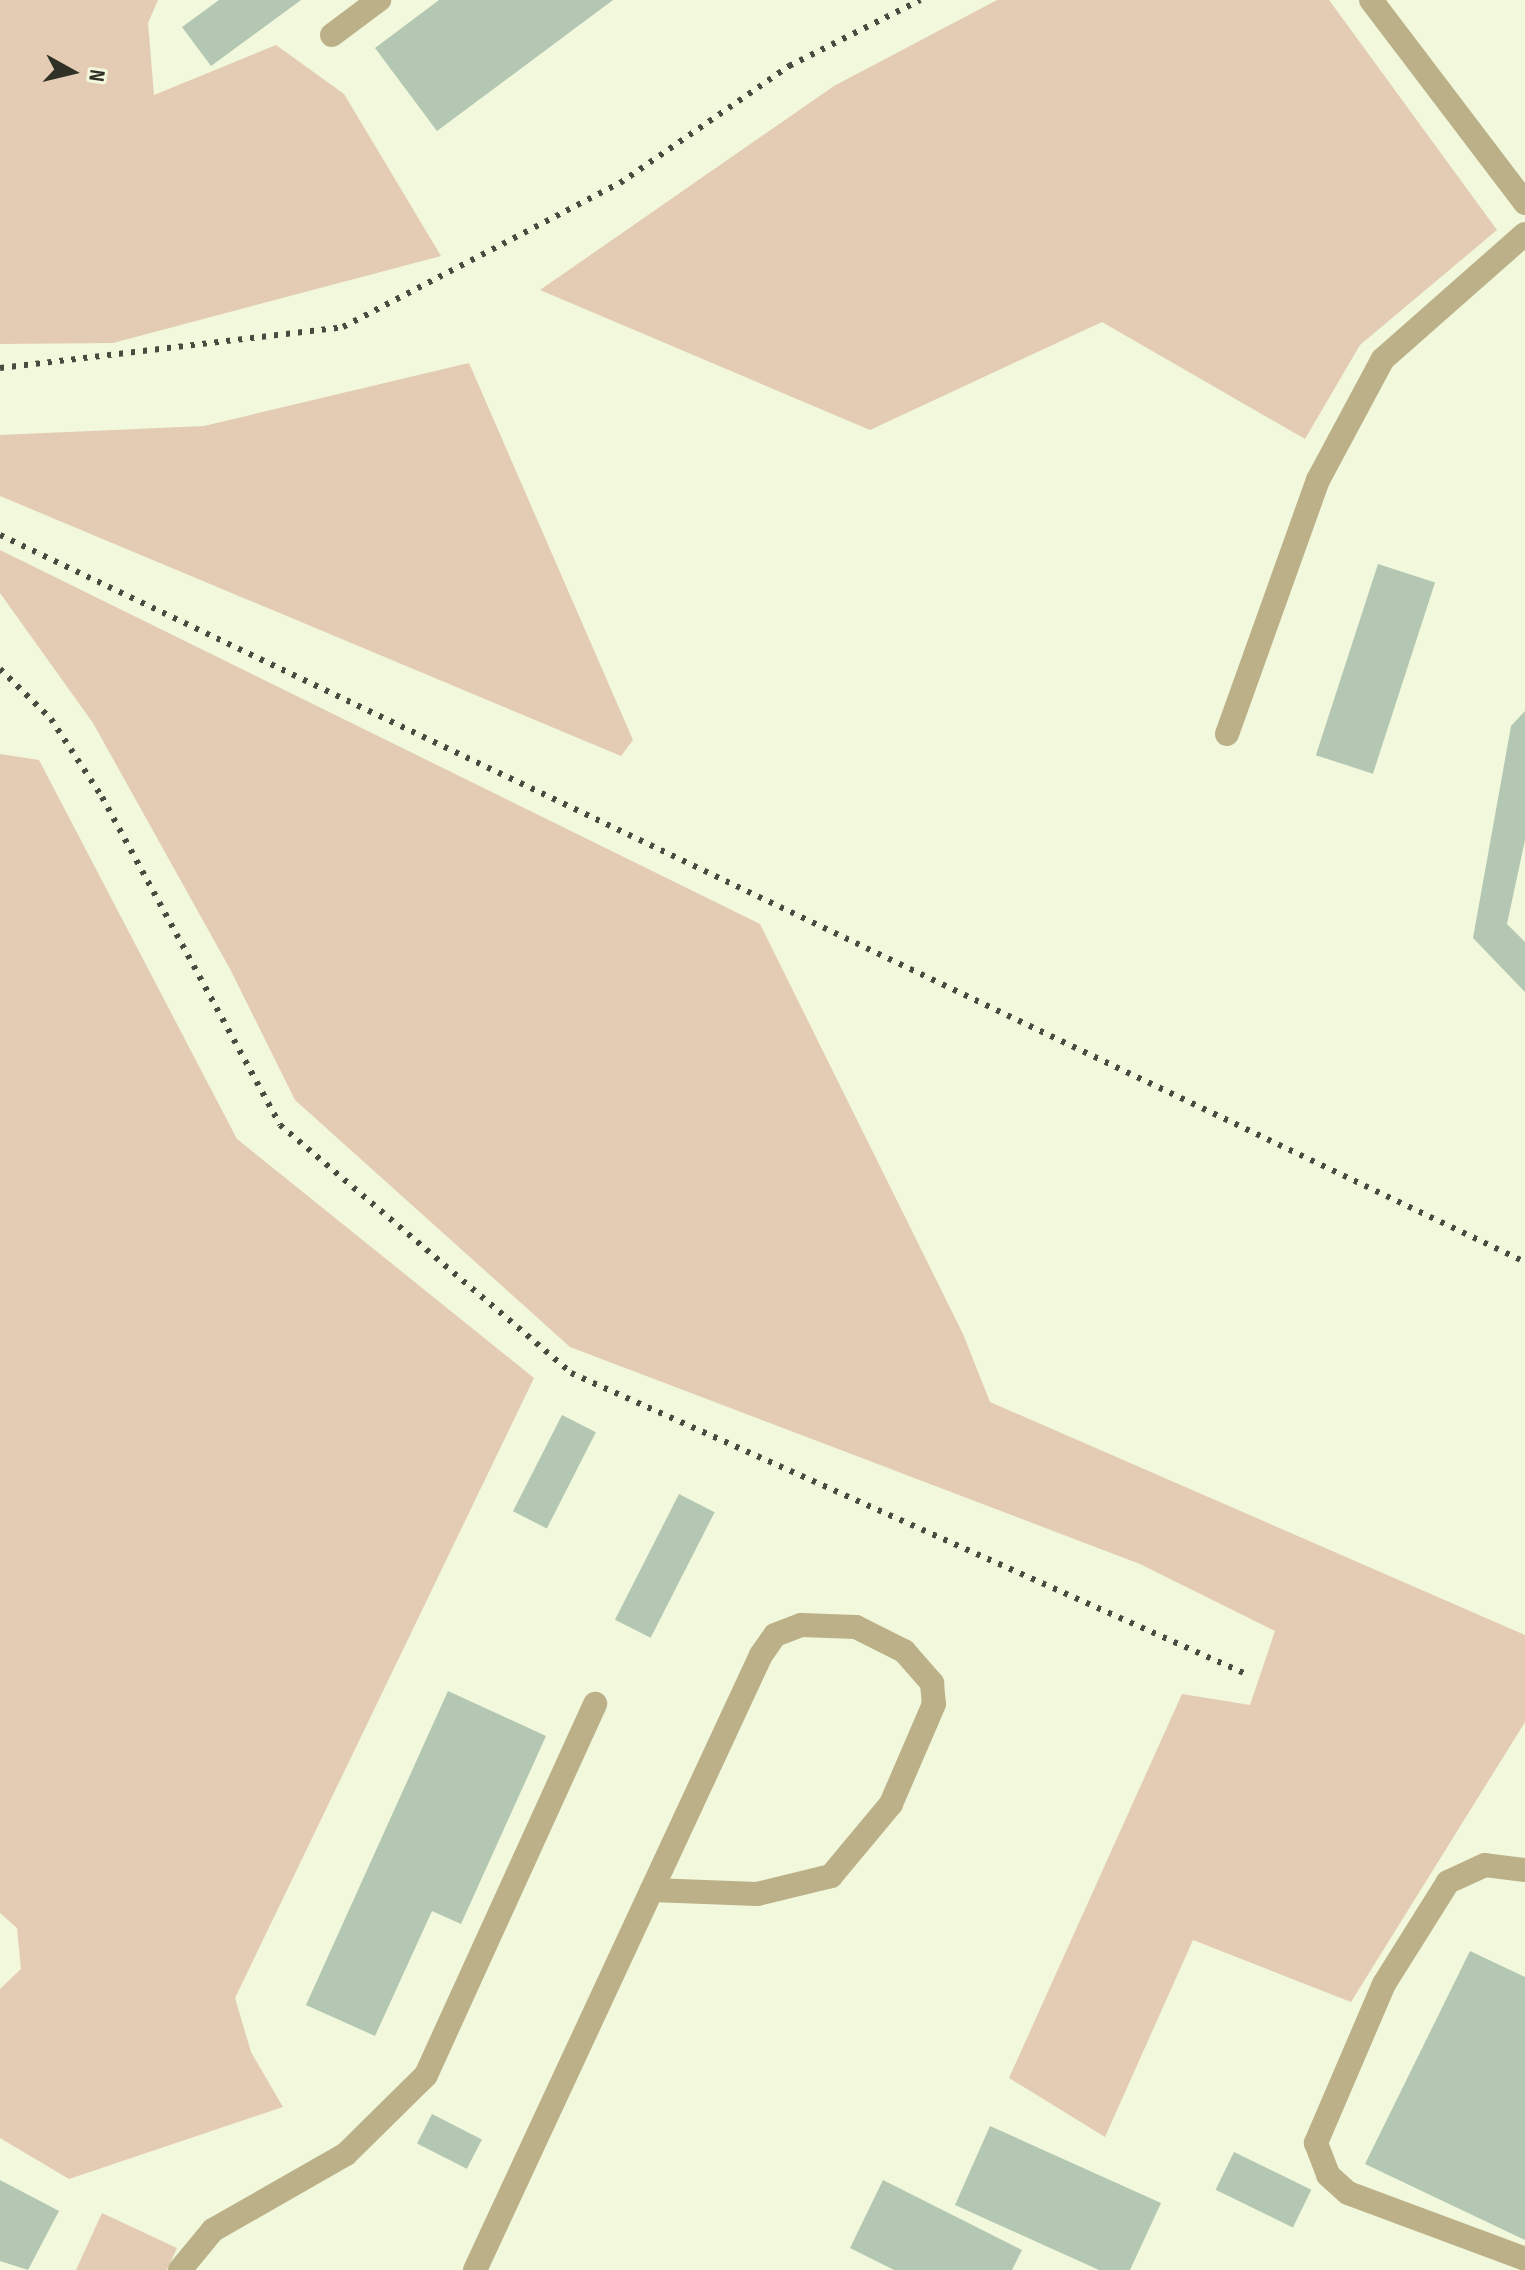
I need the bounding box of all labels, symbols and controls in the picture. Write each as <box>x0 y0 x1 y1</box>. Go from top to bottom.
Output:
north arrow <box>32 32 112 112</box>
text: N <box>82 68 110 83</box>

